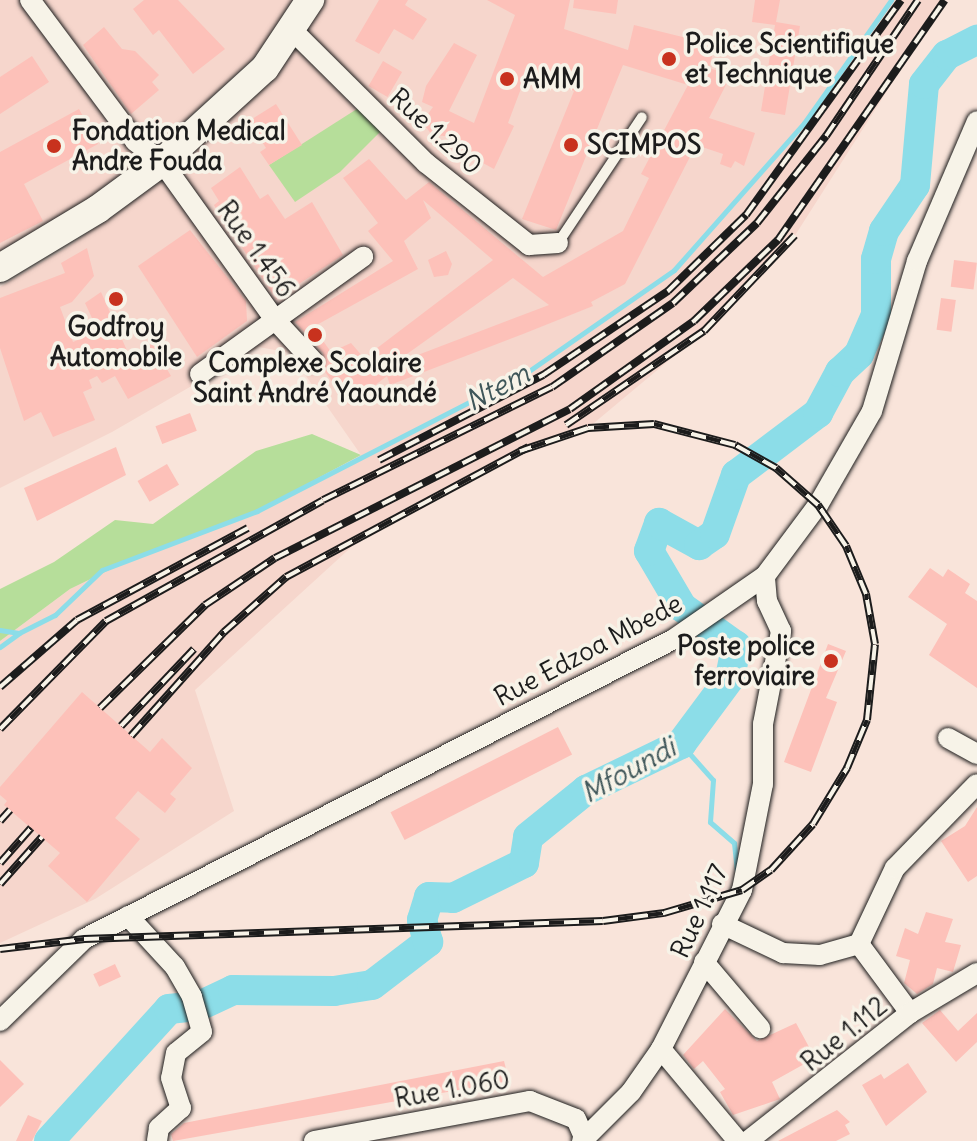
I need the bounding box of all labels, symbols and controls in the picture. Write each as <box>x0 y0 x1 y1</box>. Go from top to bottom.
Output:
place label: Police Scientifique et Technique <box>685 28 894 90</box>
marker: Police Scientifique et Technique <box>660 50 678 68</box>
place label: AMM <box>523 63 582 95</box>
marker: AMM <box>498 70 516 88</box>
street label: Rue 1.290 <box>383 81 489 181</box>
place label: Fondation Medical Andre Fouda <box>72 115 286 176</box>
place label: SCIMPOS <box>587 129 701 161</box>
marker: Fondation Medical Andre Fouda <box>43 135 65 157</box>
marker: SCIMPOS <box>562 136 580 154</box>
street label: Rue 1.456 <box>211 195 301 303</box>
marker: Godfroy Automobile <box>107 290 125 308</box>
place label: Godfroy Automobile <box>50 311 182 372</box>
marker: Complexe Scolaire Saint André Yaoundé <box>306 326 324 344</box>
place label: Complexe Scolaire Saint André Yaoundé <box>193 347 437 408</box>
water label: Ntem <box>459 356 535 418</box>
street label: Rue Edzoa Mbede <box>489 587 687 713</box>
place label: Poste police ferroviaire <box>677 630 815 692</box>
marker: Poste police ferroviaire <box>822 652 840 670</box>
water label: Mfoundi <box>575 730 681 810</box>
street label: Rue 1.117 <box>664 859 734 963</box>
street label: Rue 1.112 <box>795 990 893 1078</box>
street label: Rue 1.060 <box>392 1064 512 1114</box>

